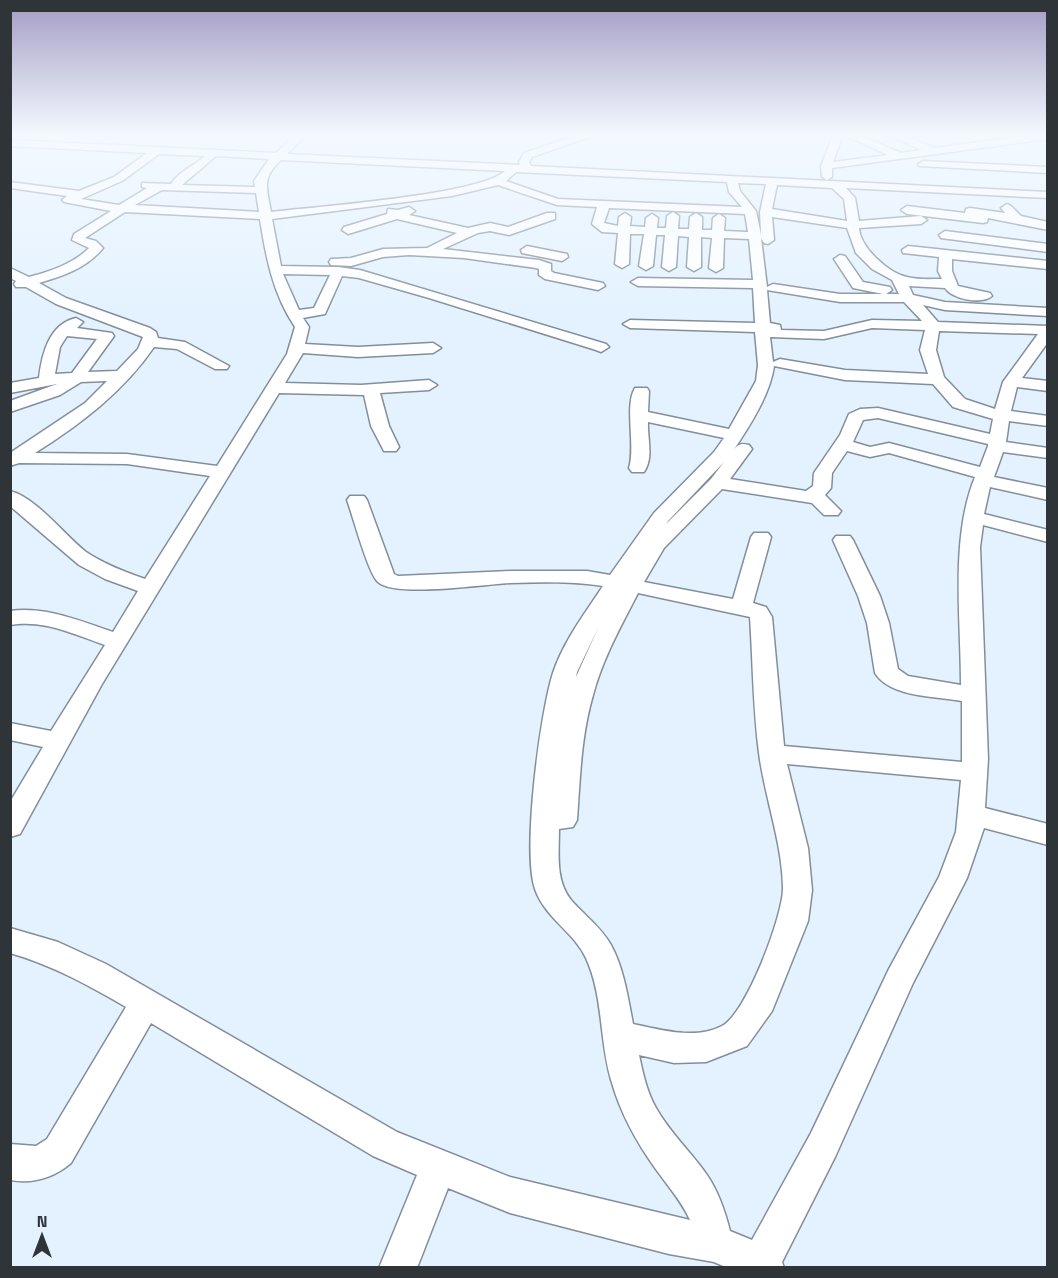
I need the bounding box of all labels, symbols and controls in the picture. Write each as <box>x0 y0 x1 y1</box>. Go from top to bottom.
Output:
north arrow <box>12 1206 72 1266</box>
text: N <box>37 1211 47 1232</box>

